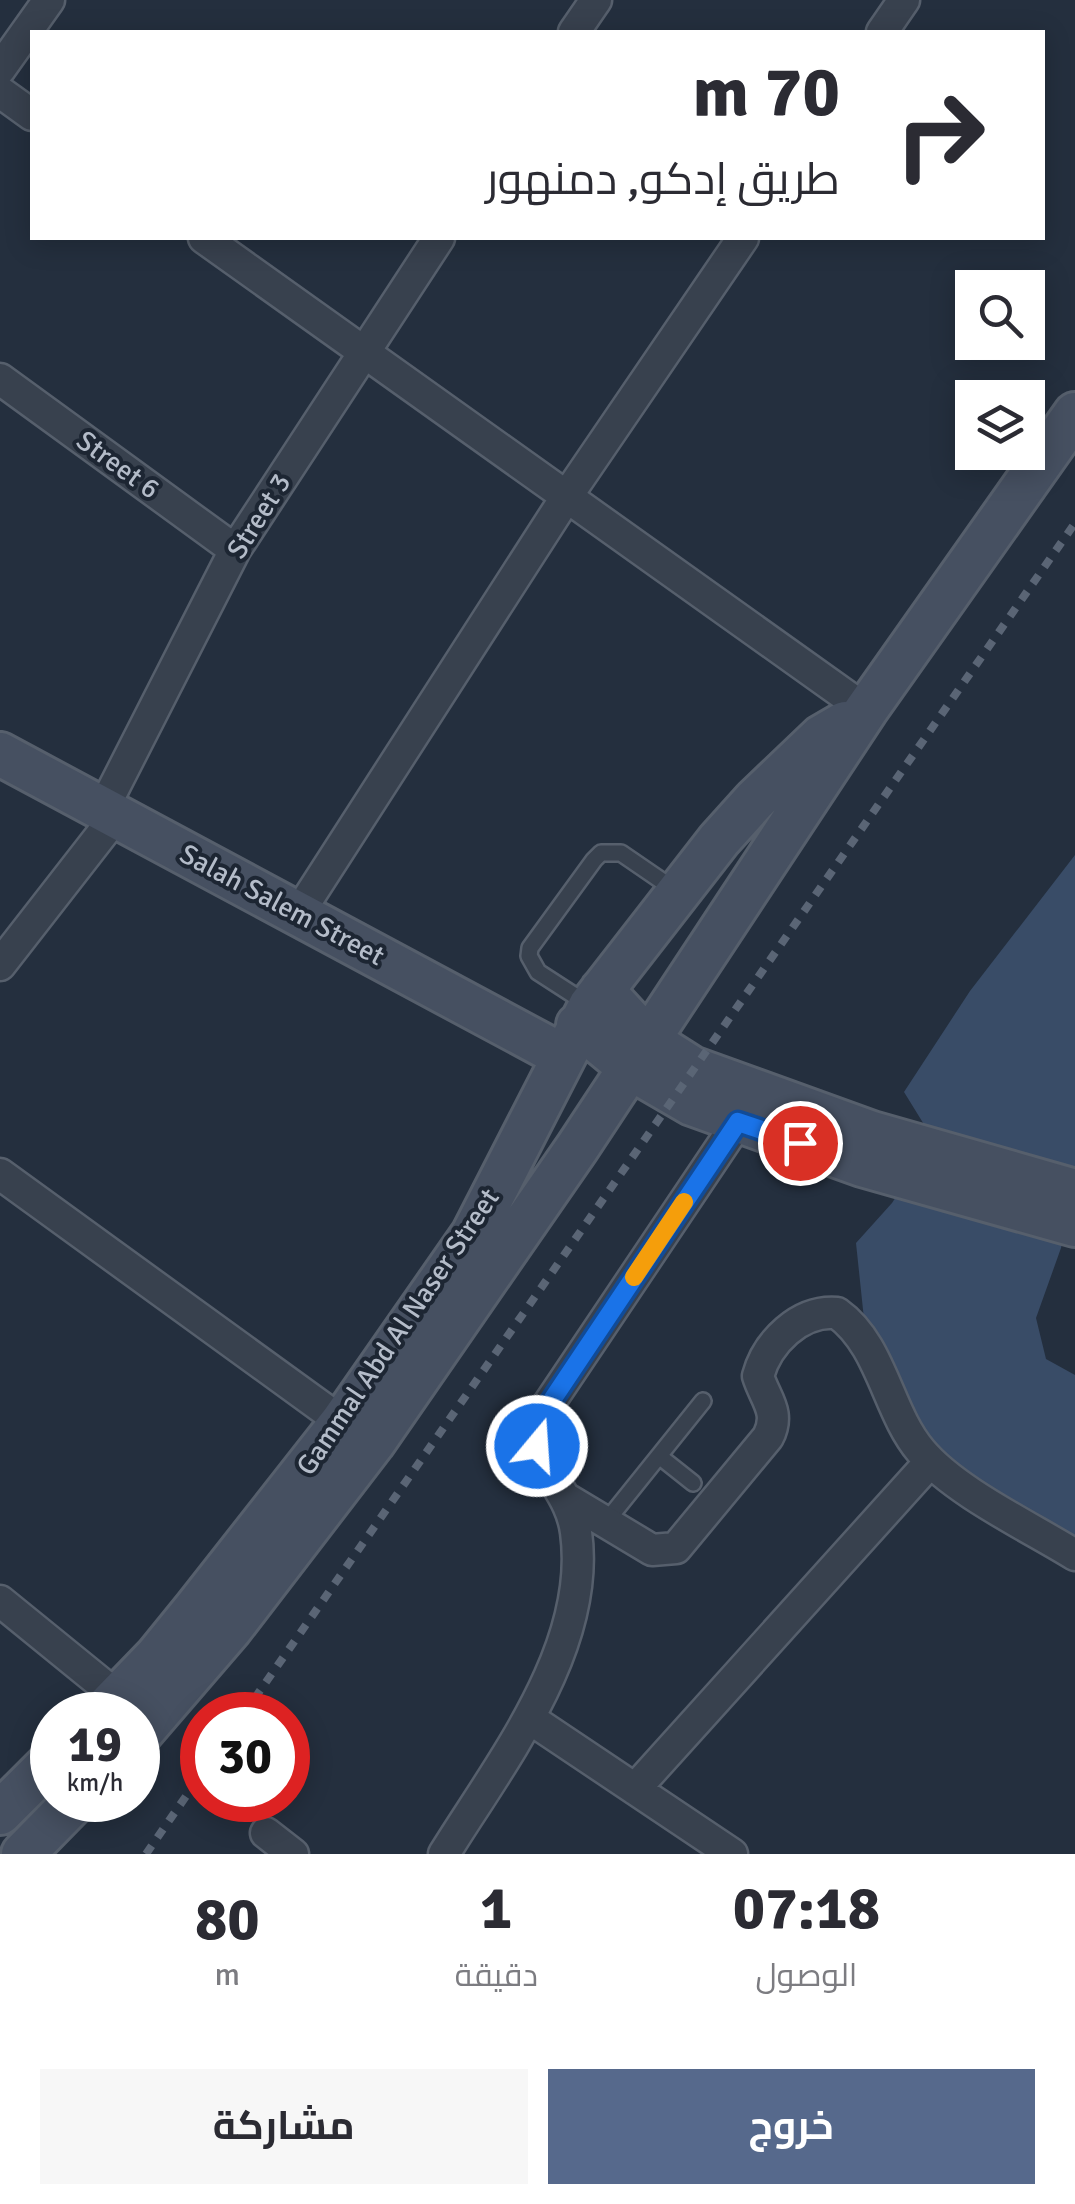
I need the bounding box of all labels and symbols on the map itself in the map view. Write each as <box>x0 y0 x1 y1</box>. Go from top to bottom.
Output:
street label: Street 6 <box>70 424 166 506</box>
street label: Street 3 <box>220 467 298 565</box>
street label: Salah Salem Street <box>174 837 390 973</box>
pin <box>758 1101 843 1186</box>
street label: Gammal Abd Al Naser Street <box>289 1182 507 1482</box>
position arrow <box>485 1394 589 1498</box>
speed limit sign: 30 <box>180 1692 310 1822</box>

